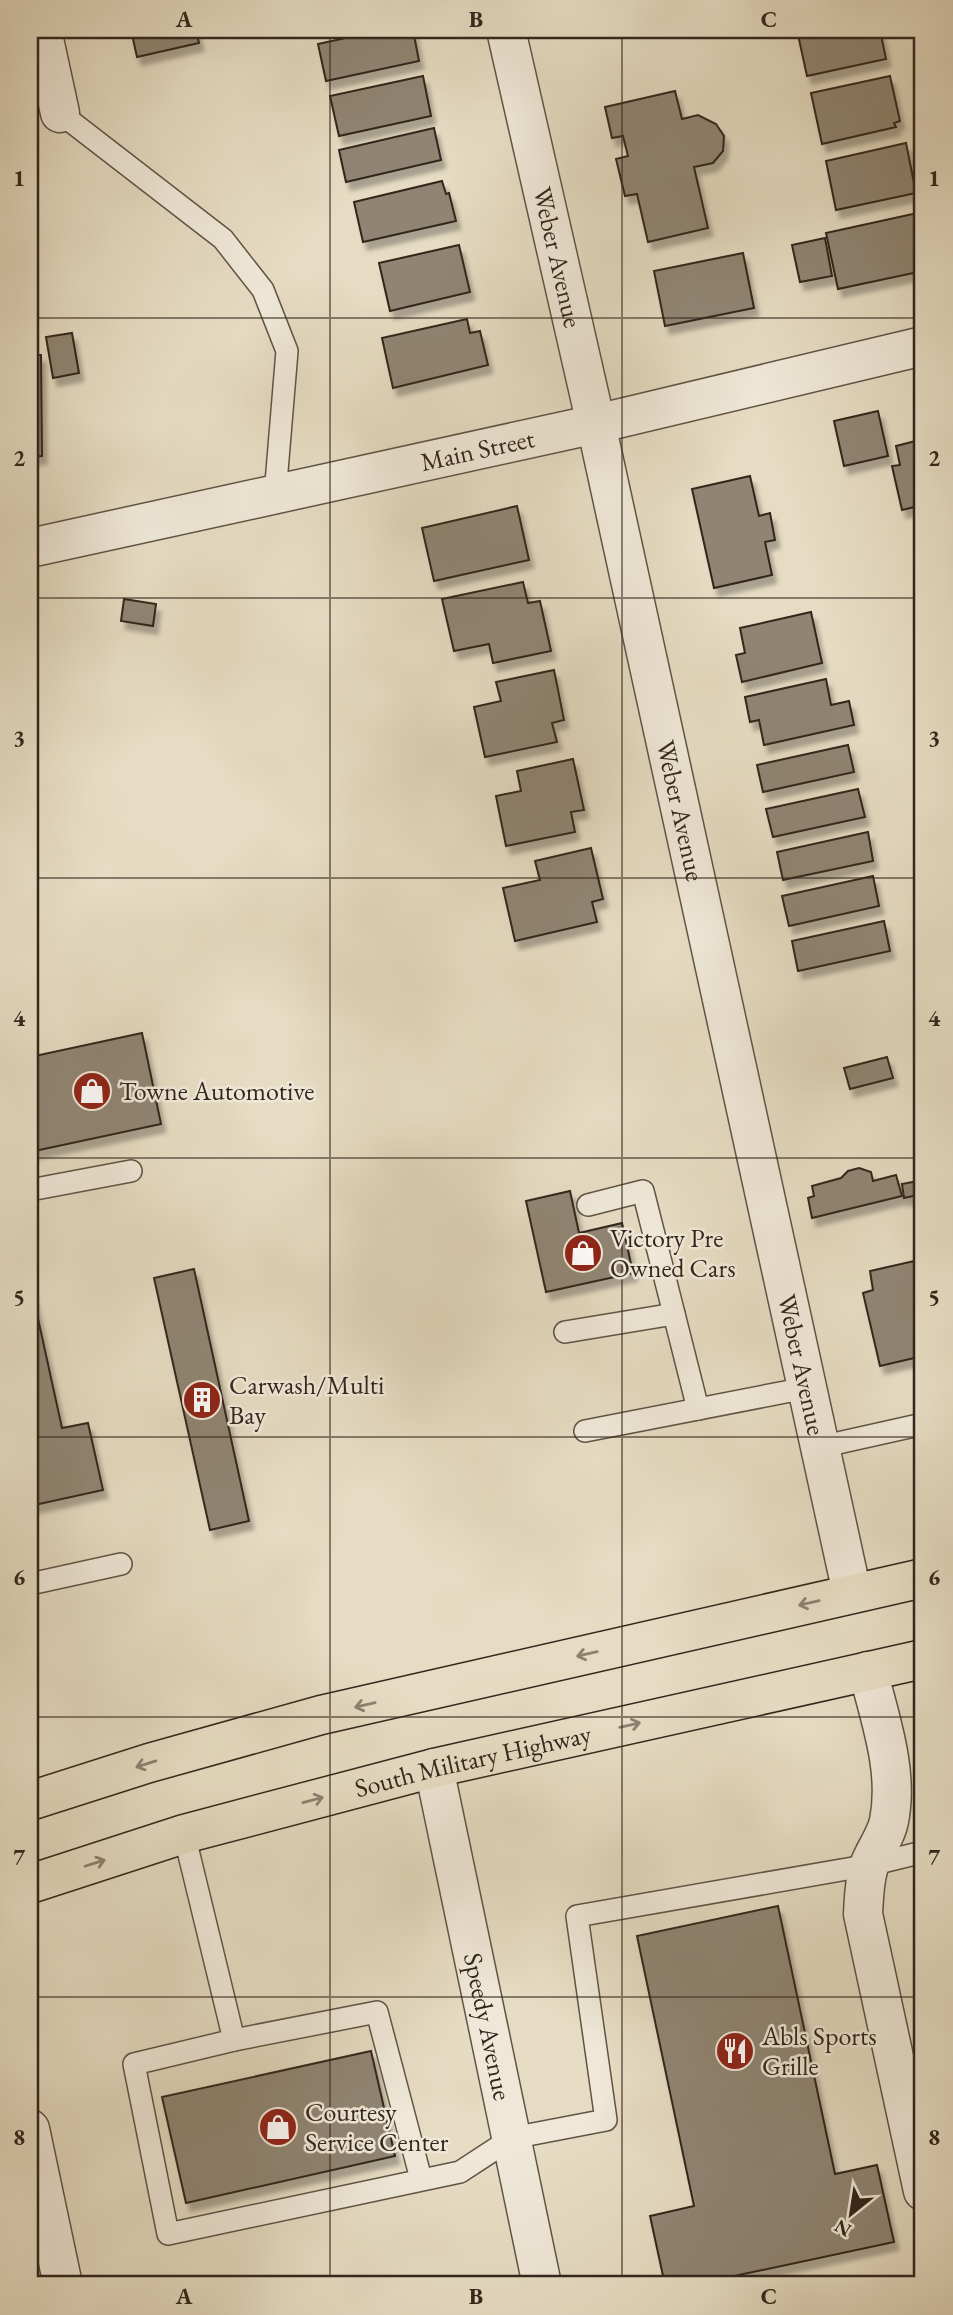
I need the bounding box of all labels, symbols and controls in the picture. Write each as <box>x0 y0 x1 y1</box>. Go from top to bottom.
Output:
text: A <box>175 4 193 34</box>
text: B <box>469 4 483 34</box>
text: C <box>761 4 777 34</box>
text: 1 <box>13 163 25 193</box>
text: 1 <box>928 163 940 193</box>
street label: Weber Avenue <box>525 183 590 331</box>
street label: Main Street <box>417 421 538 479</box>
text: 2 <box>13 443 25 473</box>
text: 2 <box>928 443 940 473</box>
text: 3 <box>13 723 25 753</box>
text: 3 <box>928 723 940 753</box>
street label: Weber Avenue <box>649 737 713 884</box>
text: 4 <box>13 1003 26 1033</box>
text: 4 <box>928 1003 941 1033</box>
shop icon: Towne Automotive <box>71 1070 113 1112</box>
place label: Towne Automotive <box>119 1074 314 1108</box>
place label: Victory Pre Owned Cars <box>610 1221 736 1285</box>
shop icon: Victory Pre Owned Cars <box>562 1232 604 1274</box>
text: 5 <box>13 1282 25 1312</box>
text: 5 <box>928 1282 940 1312</box>
street label: Weber Avenue <box>770 1291 834 1438</box>
place label: Carwash/Multi Bay <box>229 1368 384 1432</box>
building icon: Carwash/Multi Bay <box>181 1379 223 1421</box>
text: 6 <box>13 1562 25 1592</box>
text: 6 <box>928 1562 940 1592</box>
one-way arrow <box>798 1597 821 1610</box>
one-way arrow <box>576 1648 599 1661</box>
one-way arrow <box>354 1699 377 1712</box>
street label: South Military Highway <box>351 1716 595 1805</box>
one-way arrow <box>618 1717 641 1731</box>
one-way arrow <box>135 1759 157 1772</box>
one-way arrow <box>301 1793 324 1806</box>
text: 7 <box>13 1842 26 1872</box>
text: 7 <box>928 1842 941 1872</box>
one-way arrow <box>83 1856 105 1868</box>
street label: Speedy Avenue <box>456 1950 520 2103</box>
place label: Abls Sports Grille <box>761 2019 877 2083</box>
restaurant icon: Abls Sports Grille <box>714 2030 756 2072</box>
place label: Courtesy Service Center <box>305 2095 449 2159</box>
shop icon: Courtesy Service Center <box>257 2106 299 2148</box>
text: 8 <box>13 2122 25 2152</box>
text: 8 <box>928 2122 940 2152</box>
north arrow <box>816 2178 886 2248</box>
text: N <box>829 2213 856 2243</box>
text: A <box>175 2281 193 2311</box>
text: B <box>469 2281 483 2311</box>
text: C <box>761 2281 777 2311</box>

